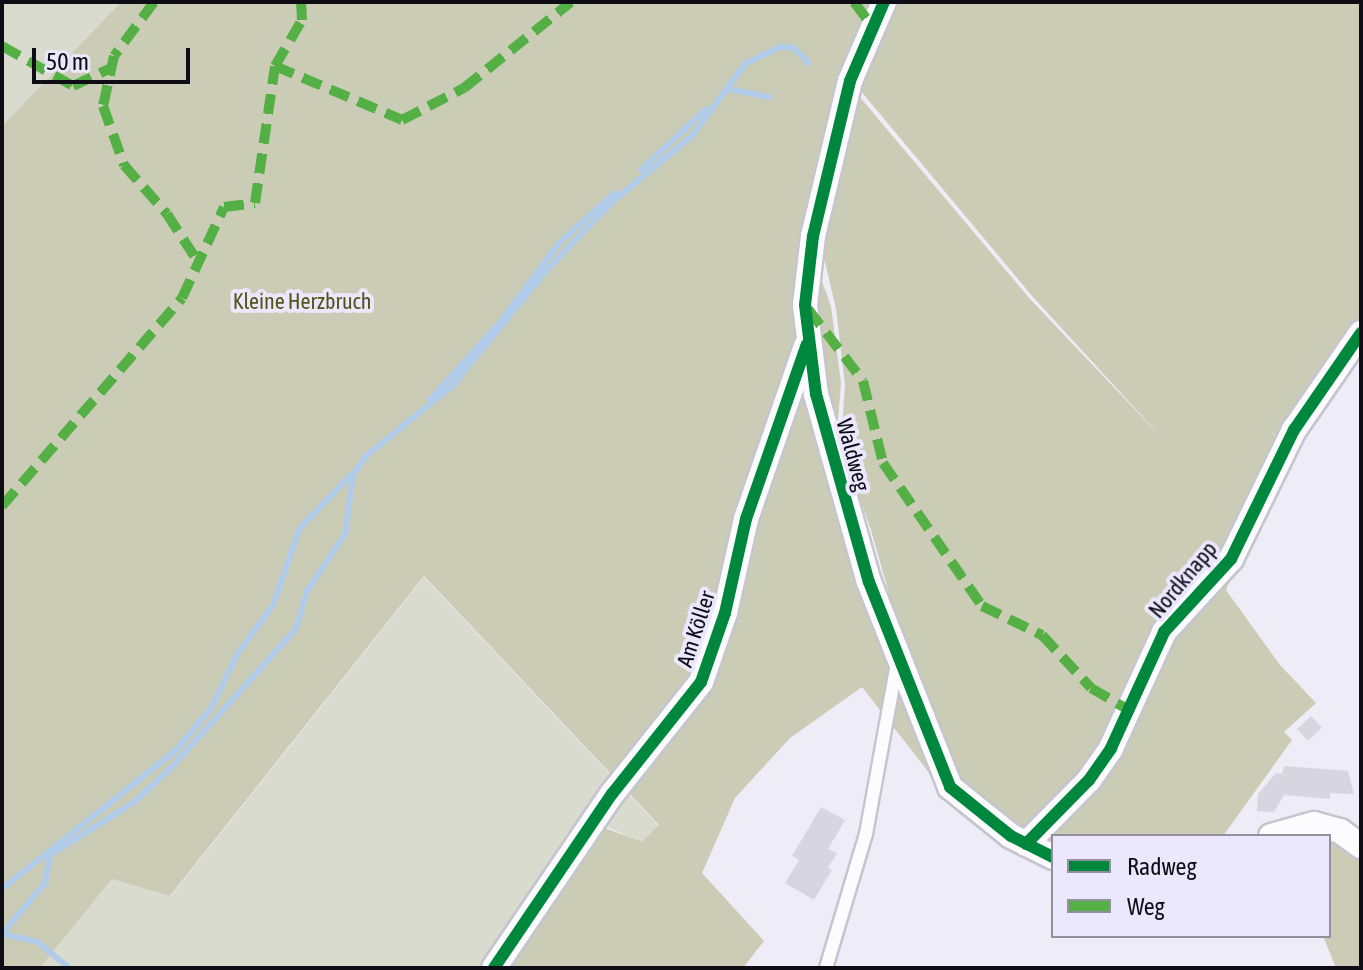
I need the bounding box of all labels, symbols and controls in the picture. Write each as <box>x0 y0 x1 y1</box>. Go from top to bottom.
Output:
scale bar <box>36 32 194 82</box>
text: 50 m <box>46 48 89 75</box>
park label: Kleine Herzbruch <box>233 289 371 315</box>
street label: Waldweg <box>831 416 875 494</box>
street label: Nordknapp <box>1143 536 1223 624</box>
street label: Am Köller <box>671 588 721 670</box>
legend <box>1051 834 1331 938</box>
text: Radweg <box>1127 853 1197 880</box>
text: Weg <box>1127 893 1165 920</box>

